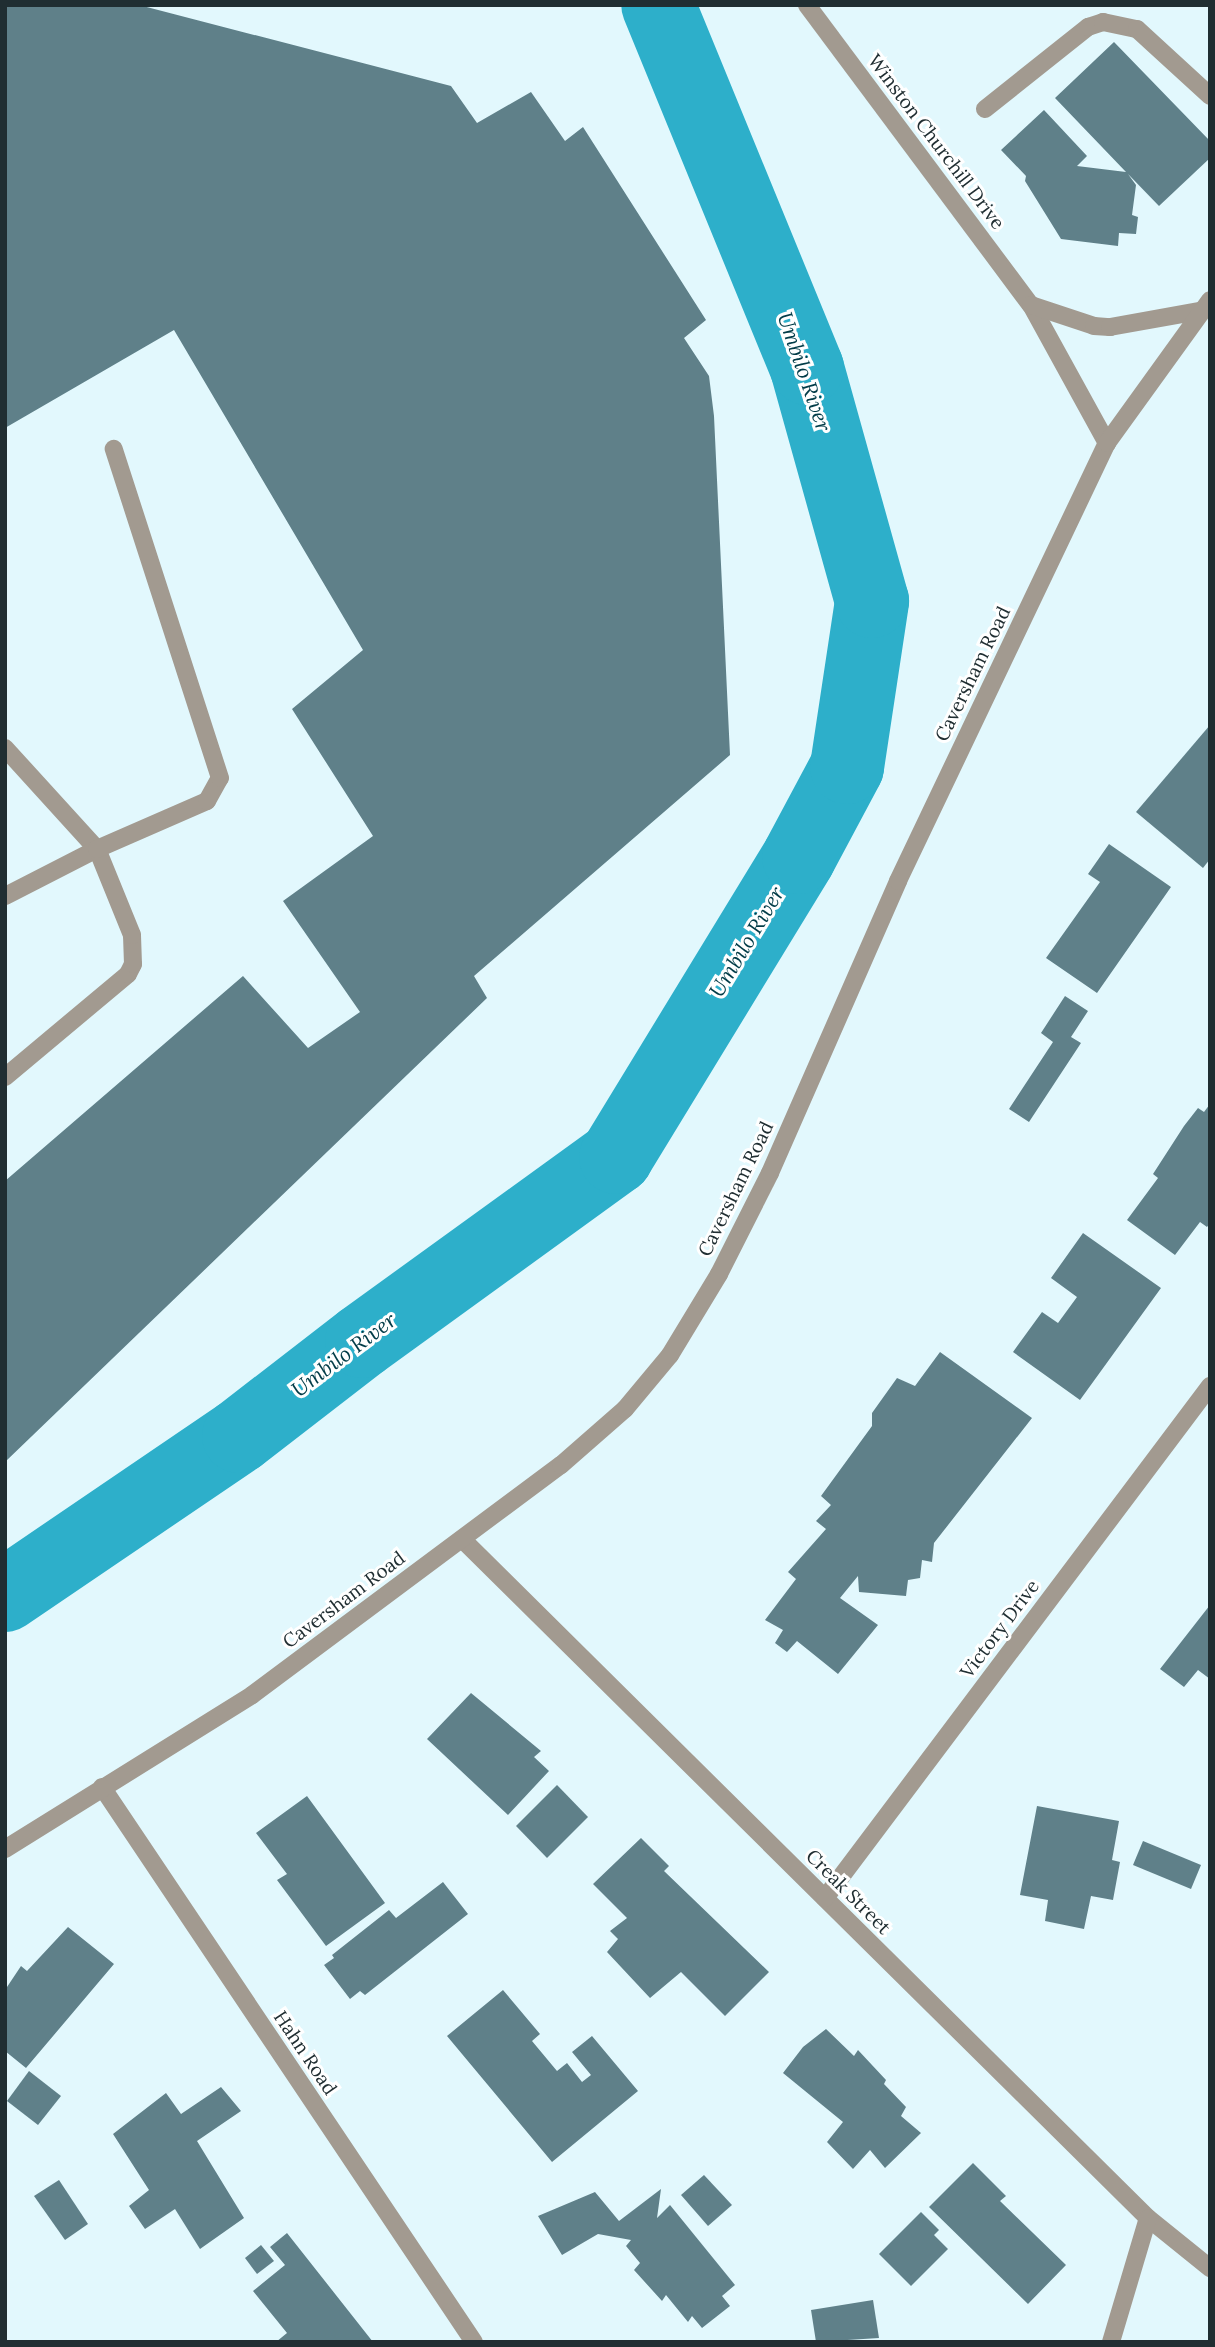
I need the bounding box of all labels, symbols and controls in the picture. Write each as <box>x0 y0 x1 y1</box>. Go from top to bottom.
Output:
street label: Winston Churchill Drive <box>863 50 1009 234</box>
water label: Umbilo River <box>772 309 836 435</box>
street label: Caversham Road <box>931 603 1015 745</box>
water label: Umbilo River <box>704 882 790 1002</box>
street label: Caversham Road <box>694 1118 778 1260</box>
water label: Umbilo River <box>287 1307 401 1403</box>
street label: Caversham Road <box>278 1547 410 1653</box>
street label: Victory Drive <box>956 1575 1044 1683</box>
street label: Creak Street <box>801 1845 895 1939</box>
street label: Hahn Road <box>269 2007 341 2099</box>

